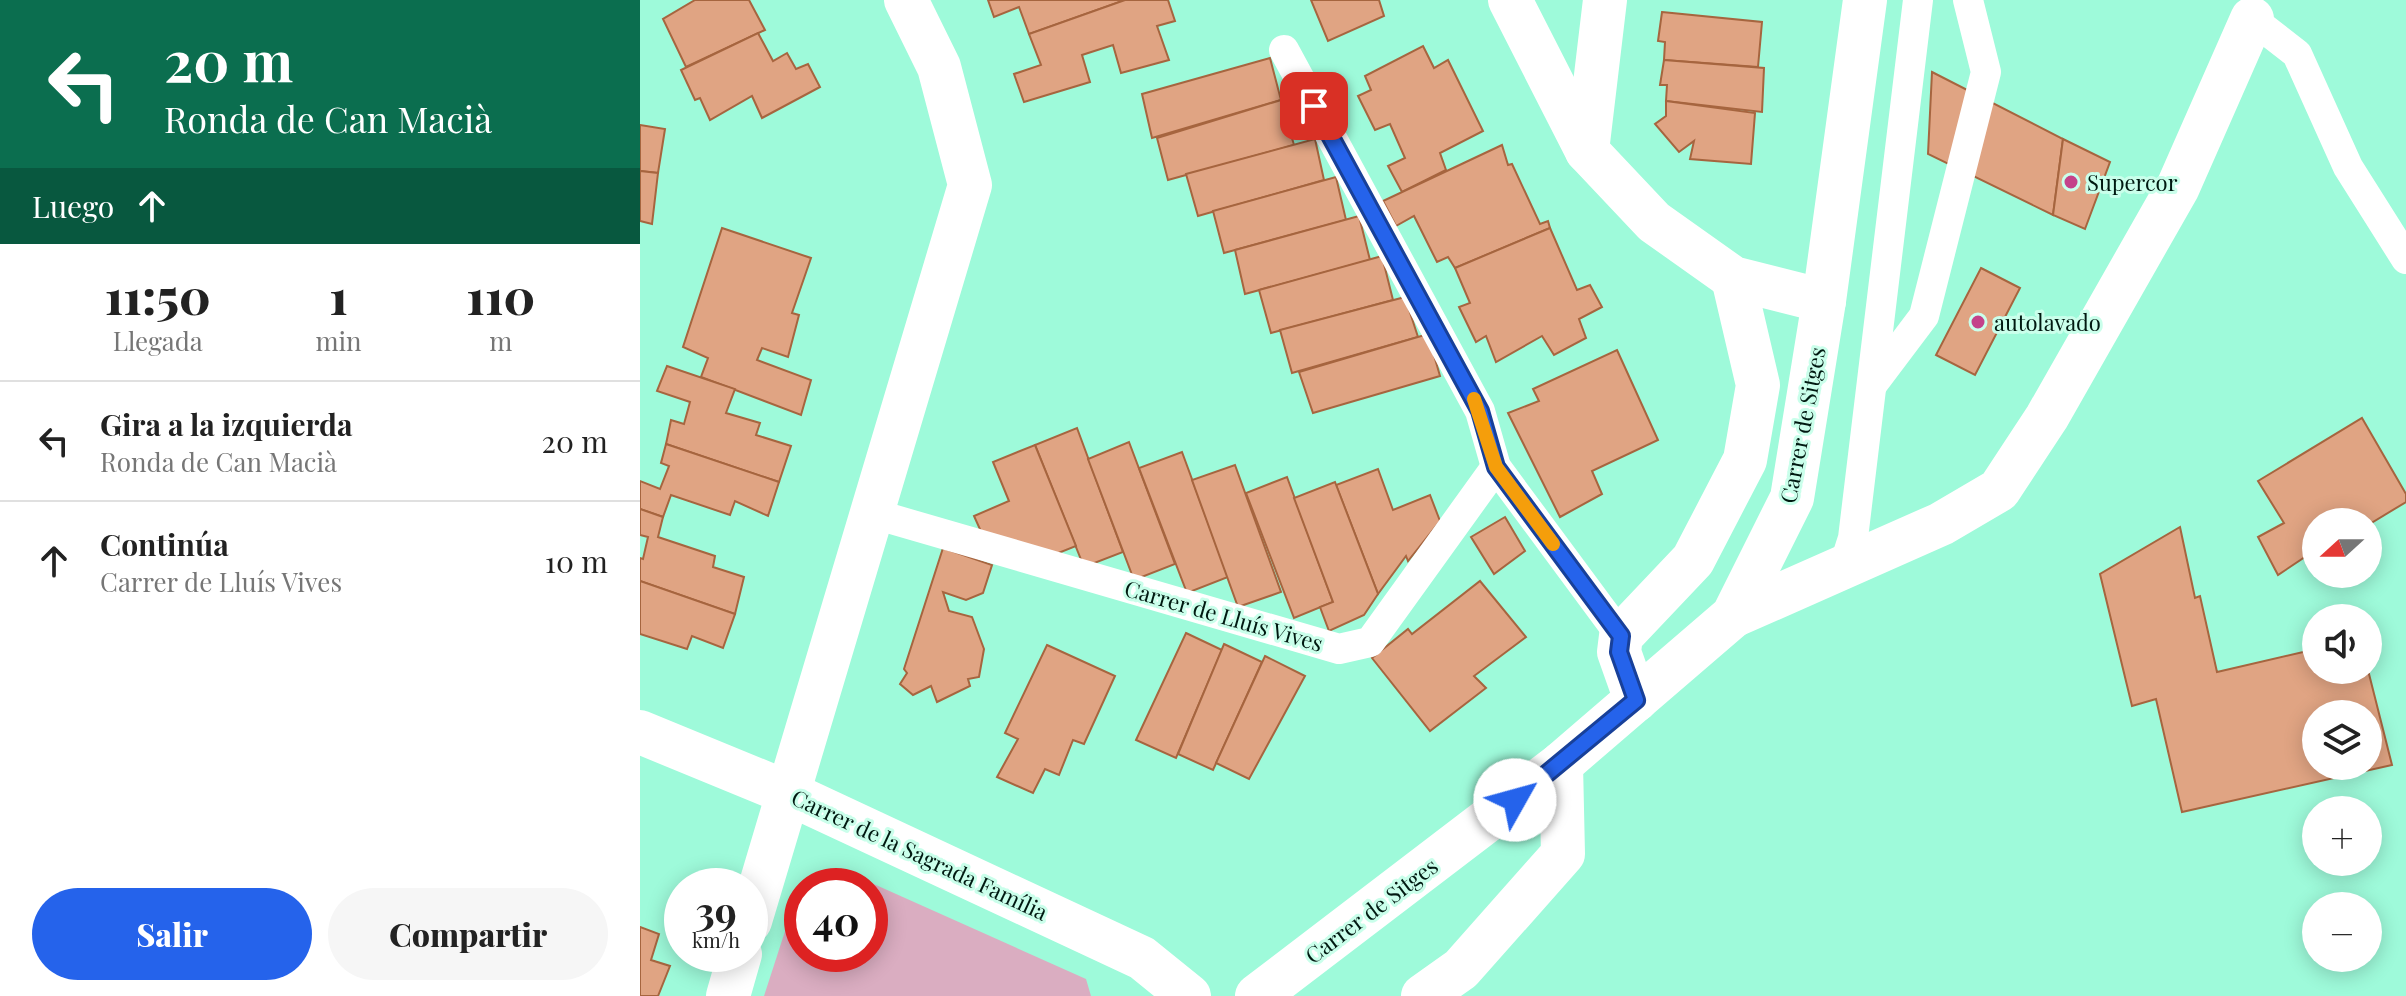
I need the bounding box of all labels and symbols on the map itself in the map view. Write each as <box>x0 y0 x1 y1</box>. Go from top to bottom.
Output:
pin <box>1280 72 1348 140</box>
place label: Supercor <box>2087 167 2178 197</box>
marker: Supercor <box>2062 173 2080 191</box>
place label: autolavado <box>1994 307 2101 337</box>
marker: autolavado <box>1969 313 1987 331</box>
street label: Carrer de Sitges <box>1772 344 1832 506</box>
north arrow <box>2302 508 2382 588</box>
street label: Carrer de Lluís Vives <box>1121 572 1327 658</box>
position arrow <box>1473 758 1557 842</box>
street label: Carrer de la Sagrada Família <box>787 781 1053 927</box>
street label: Carrer de Sitges <box>1299 850 1443 970</box>
speed limit sign: 40 <box>784 868 888 972</box>

